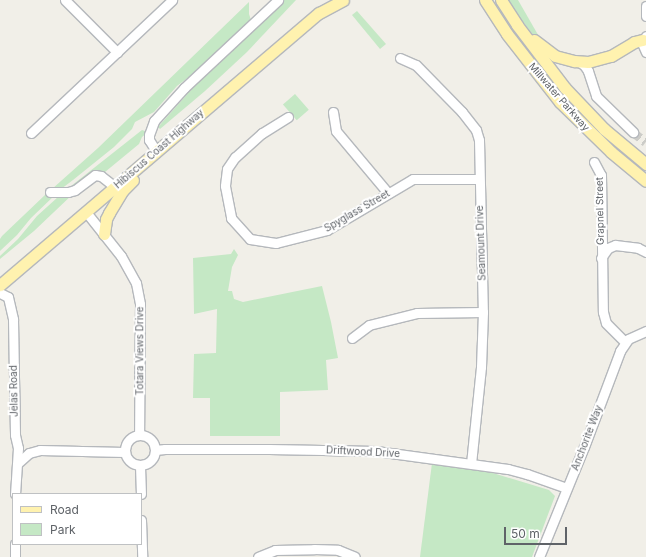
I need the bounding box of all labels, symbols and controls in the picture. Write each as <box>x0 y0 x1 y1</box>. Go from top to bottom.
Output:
street label: Millwater Parkway <box>526 60 592 134</box>
street label: Hibiscus Coast Highway <box>112 107 206 191</box>
street label: Grapnel Street <box>593 177 607 245</box>
street label: Spyglass Street <box>322 187 392 235</box>
street label: Seamount Drive <box>474 205 488 281</box>
street label: Totara Views Drive <box>134 307 146 395</box>
street label: Jelas Road <box>8 365 20 417</box>
street label: Anchorite Way <box>569 404 605 472</box>
street label: Driftwood Drive <box>326 444 400 460</box>
legend <box>12 493 142 545</box>
text: Road <box>50 502 79 517</box>
scale bar <box>506 519 569 545</box>
text: Park <box>50 522 76 537</box>
text: 50 m <box>511 526 540 541</box>

